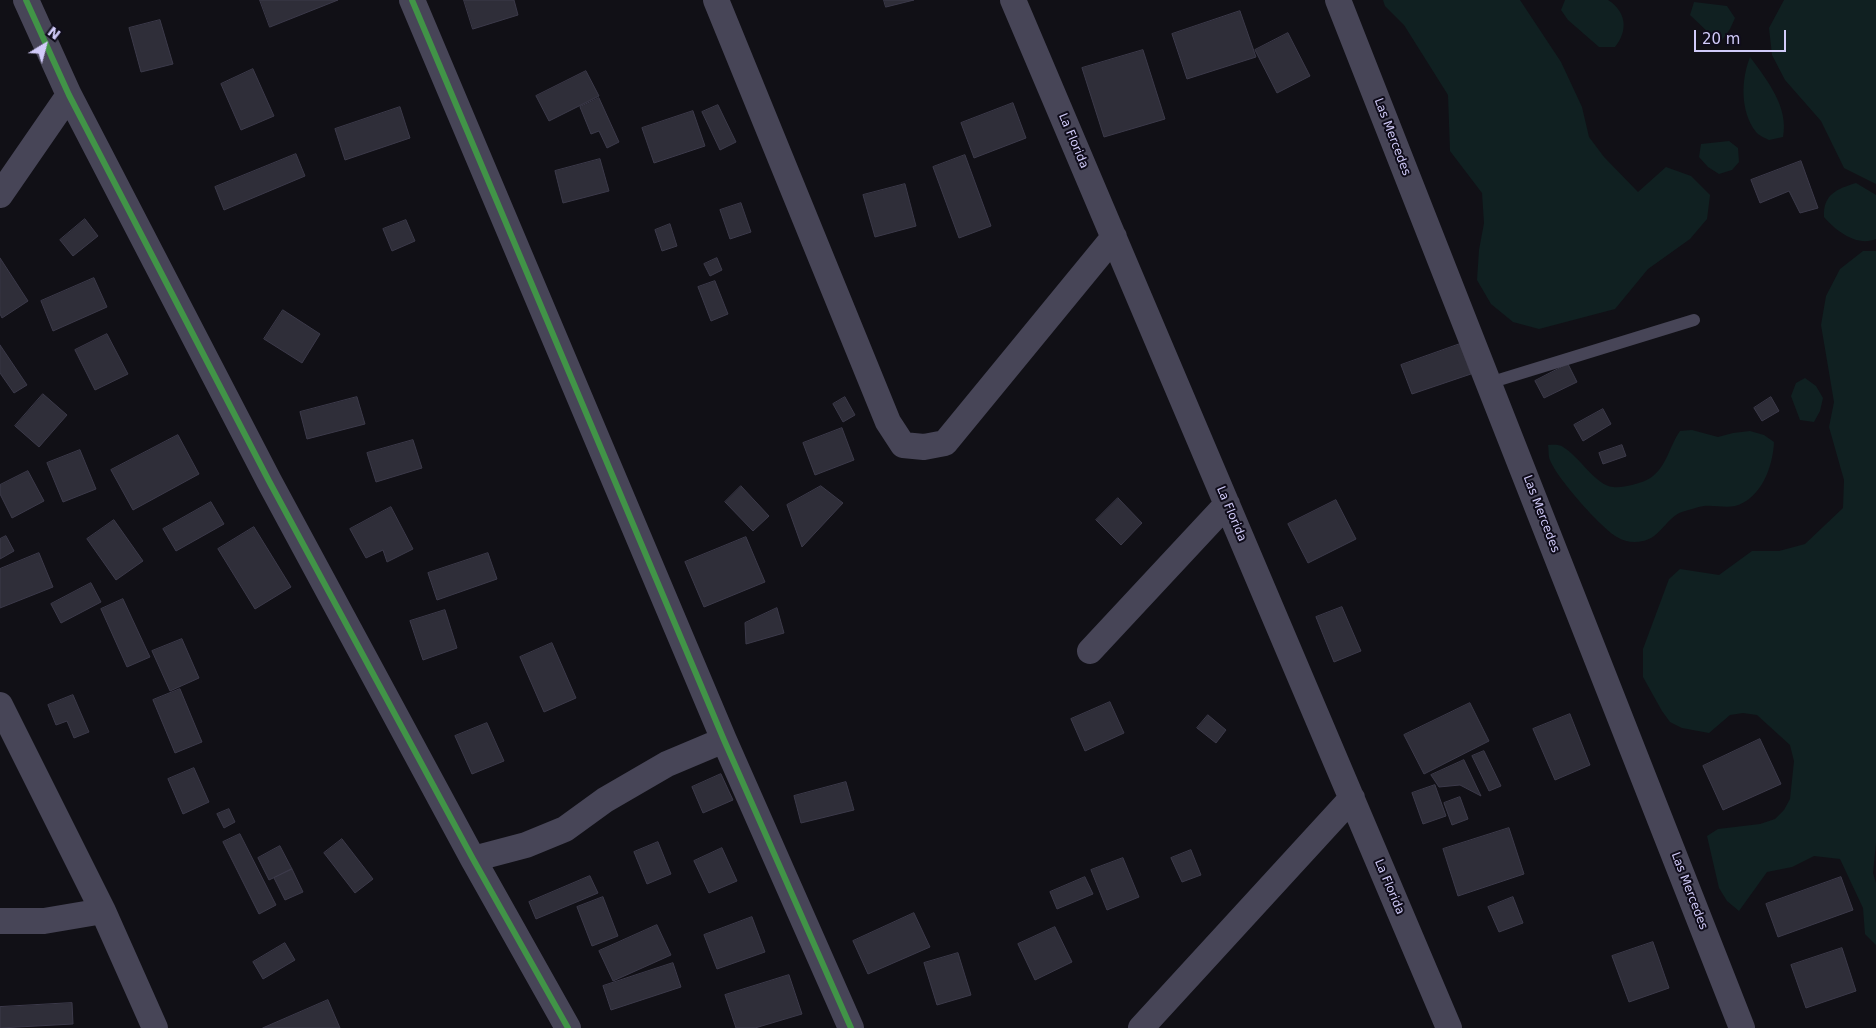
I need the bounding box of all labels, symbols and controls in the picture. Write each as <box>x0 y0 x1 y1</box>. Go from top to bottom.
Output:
north arrow <box>20 20 70 70</box>
scale bar <box>1696 20 1788 52</box>
text: N <box>45 23 64 43</box>
text: 20 m <box>1702 30 1740 48</box>
street label: Las Mercedes <box>1371 96 1413 178</box>
street label: La Florida <box>1055 111 1091 171</box>
street label: Las Mercedes <box>1520 473 1562 555</box>
street label: La Florida <box>1213 484 1249 544</box>
street label: Las Mercedes <box>1668 850 1710 932</box>
street label: La Florida <box>1371 857 1407 917</box>

